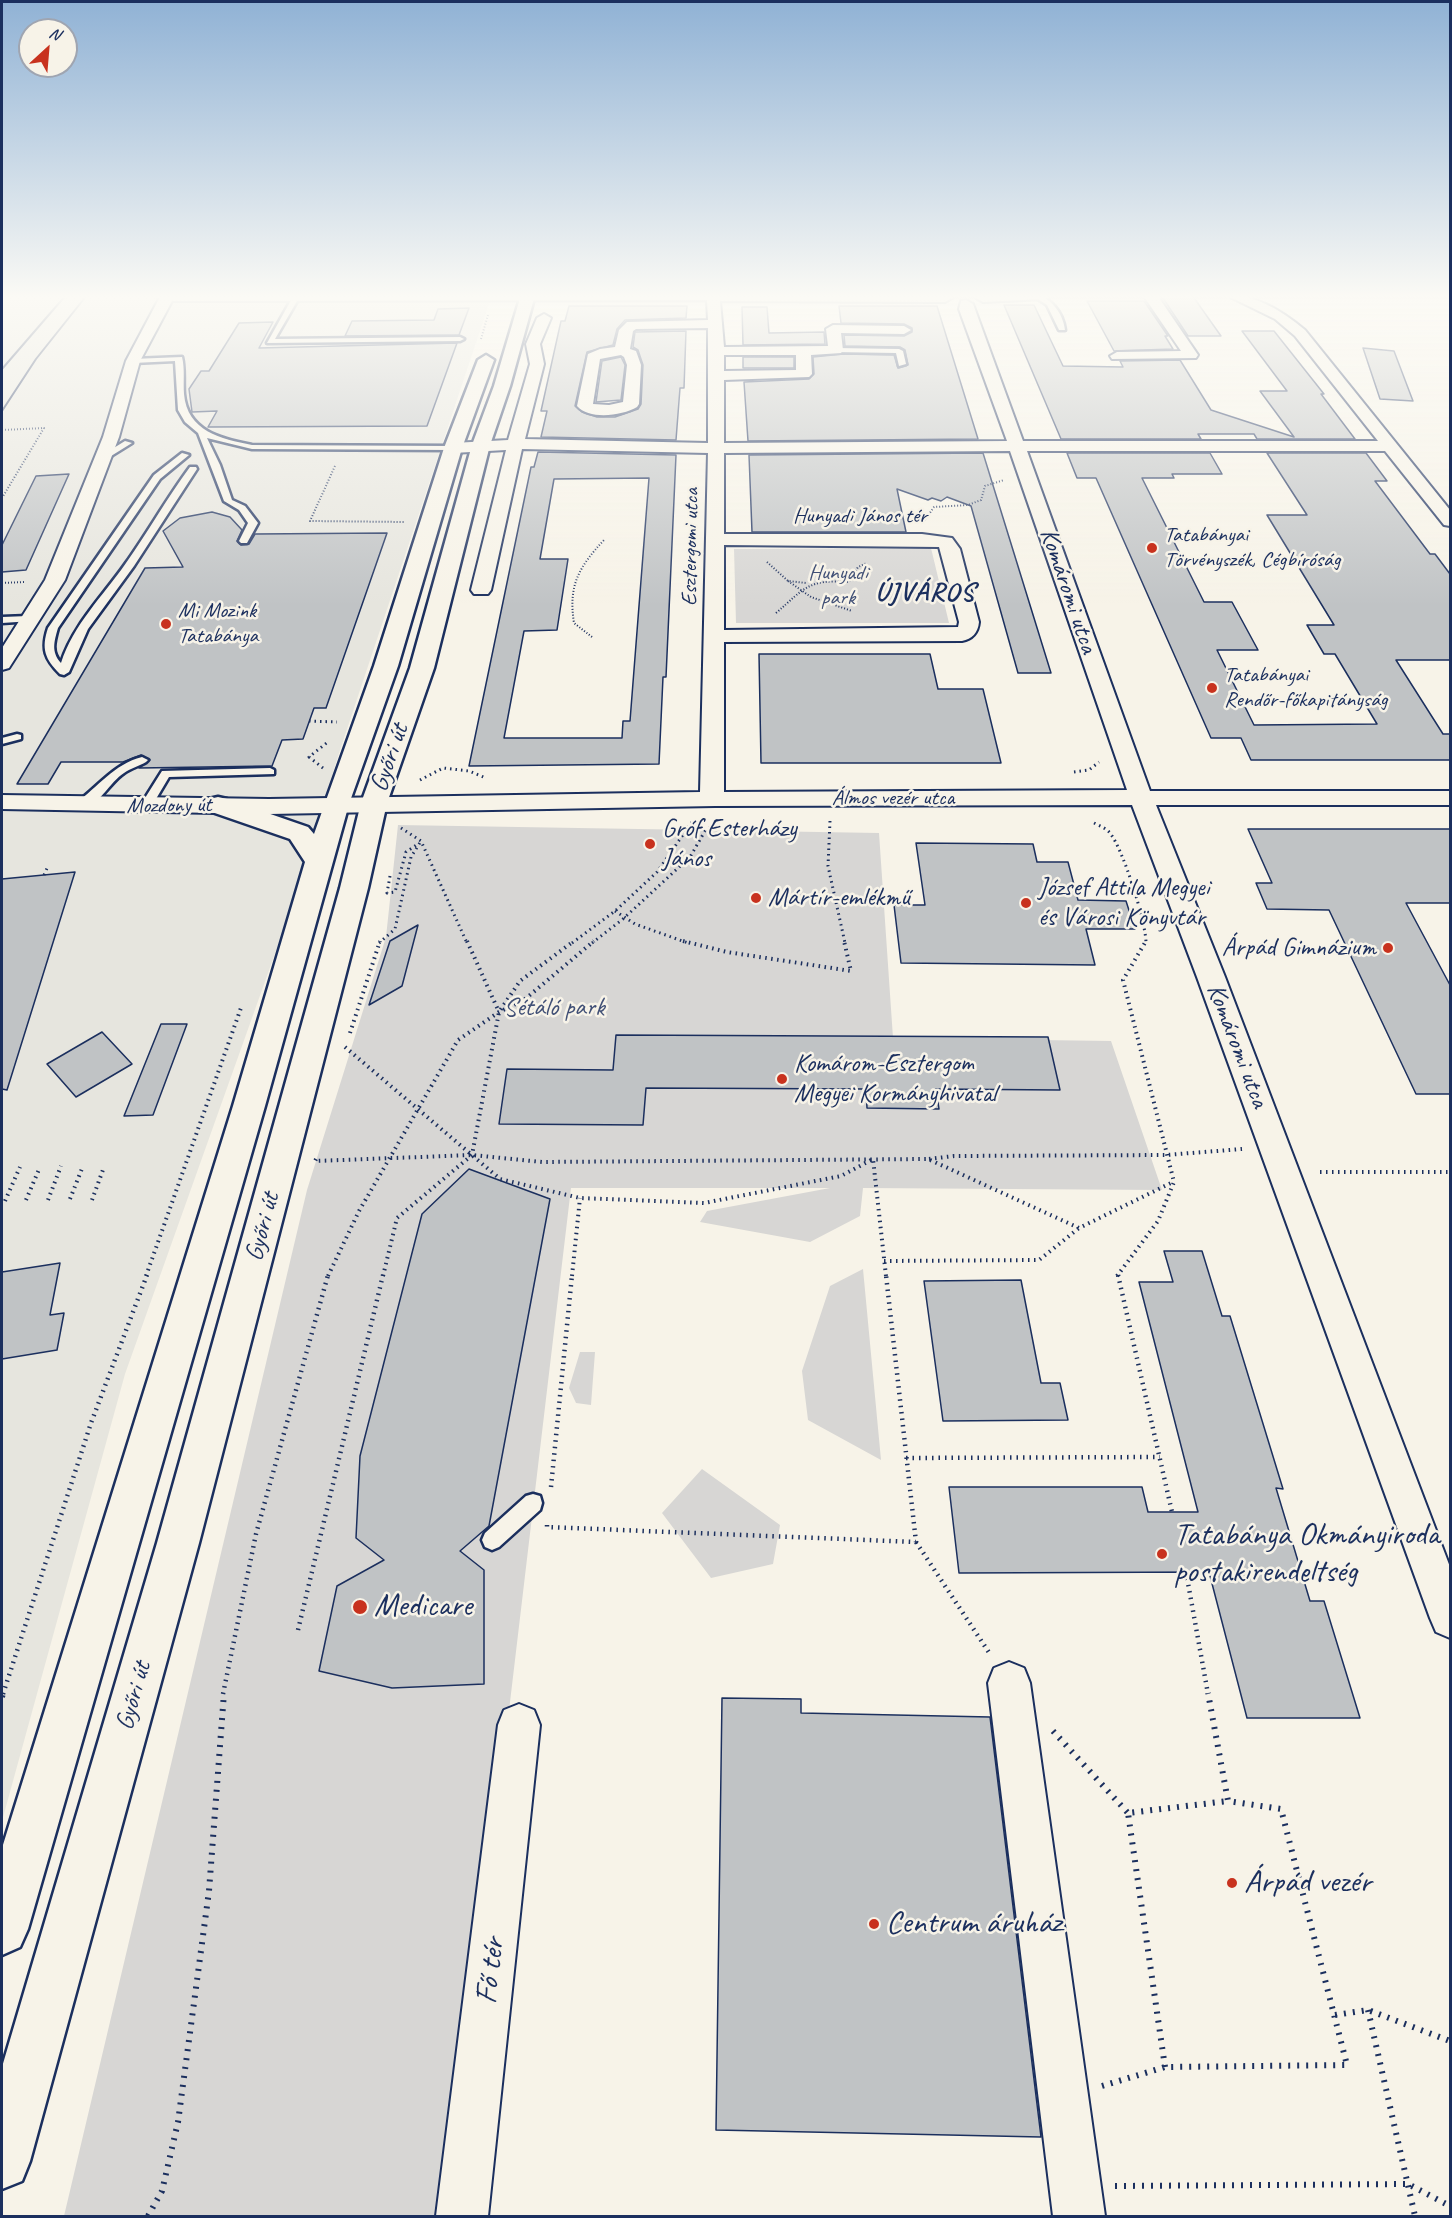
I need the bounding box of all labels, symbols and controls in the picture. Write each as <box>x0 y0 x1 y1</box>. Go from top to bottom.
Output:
north arrow <box>18 18 78 78</box>
text: N <box>46 22 64 45</box>
street label: Esztergomi utca <box>677 488 705 606</box>
street label: Hunyadi János tér <box>793 503 927 529</box>
place label: Tatabányai Törvényszék, Cégbíróság <box>1164 522 1341 574</box>
street label: Komáromi utca <box>1032 524 1104 658</box>
marker: Tatabányai Törvényszék, Cégbíróság <box>1145 541 1159 555</box>
park label: Hunyadi park <box>808 560 868 612</box>
district label: ÚJVÁROS <box>875 577 975 609</box>
place label: Mi Mozink Tatabánya <box>178 598 258 650</box>
marker: Mi Mozink Tatabánya <box>159 617 173 631</box>
place label: Tatabányai Rendőr-főkapitányság <box>1224 662 1388 714</box>
marker: Tatabányai Rendőr-főkapitányság <box>1205 681 1219 695</box>
street label: Győri út <box>364 720 416 796</box>
street label: Álmos vezér utca <box>832 785 954 811</box>
street label: Mozdony út <box>126 792 212 820</box>
place label: Gróf Esterházy János <box>662 813 797 874</box>
marker: Gróf Esterházy János <box>643 837 657 851</box>
place label: József Attila Megyei és Városi Könyvtár <box>1038 872 1209 934</box>
place label: Mártír-emlékmű <box>768 882 910 914</box>
marker: Mártír-emlékmű <box>749 891 763 905</box>
marker: József Attila Megyei és Városi Könyvtár <box>1019 896 1033 910</box>
place label: Árpád Gimnázium <box>1222 932 1376 964</box>
marker: Árpád Gimnázium <box>1381 941 1395 955</box>
street label: Komáromi utca <box>1199 980 1275 1112</box>
park label: Sétáló park <box>504 992 604 1024</box>
place label: Komárom-Esztergom Megyei Kormányhivatal <box>794 1048 997 1110</box>
marker: Komárom-Esztergom Megyei Kormányhivatal <box>775 1072 789 1086</box>
street label: Győri út <box>239 1189 287 1265</box>
place label: Tatabánya Okmányiroda postakirendeltség <box>1174 1517 1439 1592</box>
marker: Tatabánya Okmányiroda postakirendeltség <box>1155 1547 1169 1561</box>
place label: Medicare <box>374 1588 472 1626</box>
marker: Medicare <box>351 1598 369 1616</box>
street label: Győri út <box>109 1658 159 1734</box>
place label: Árpád vezér <box>1244 1864 1371 1902</box>
marker: Árpád vezér <box>1225 1876 1239 1890</box>
place label: Centrum áruház <box>886 1905 1061 1943</box>
marker: Centrum áruház <box>867 1917 881 1931</box>
street label: Fő tér <box>468 1936 514 2006</box>

